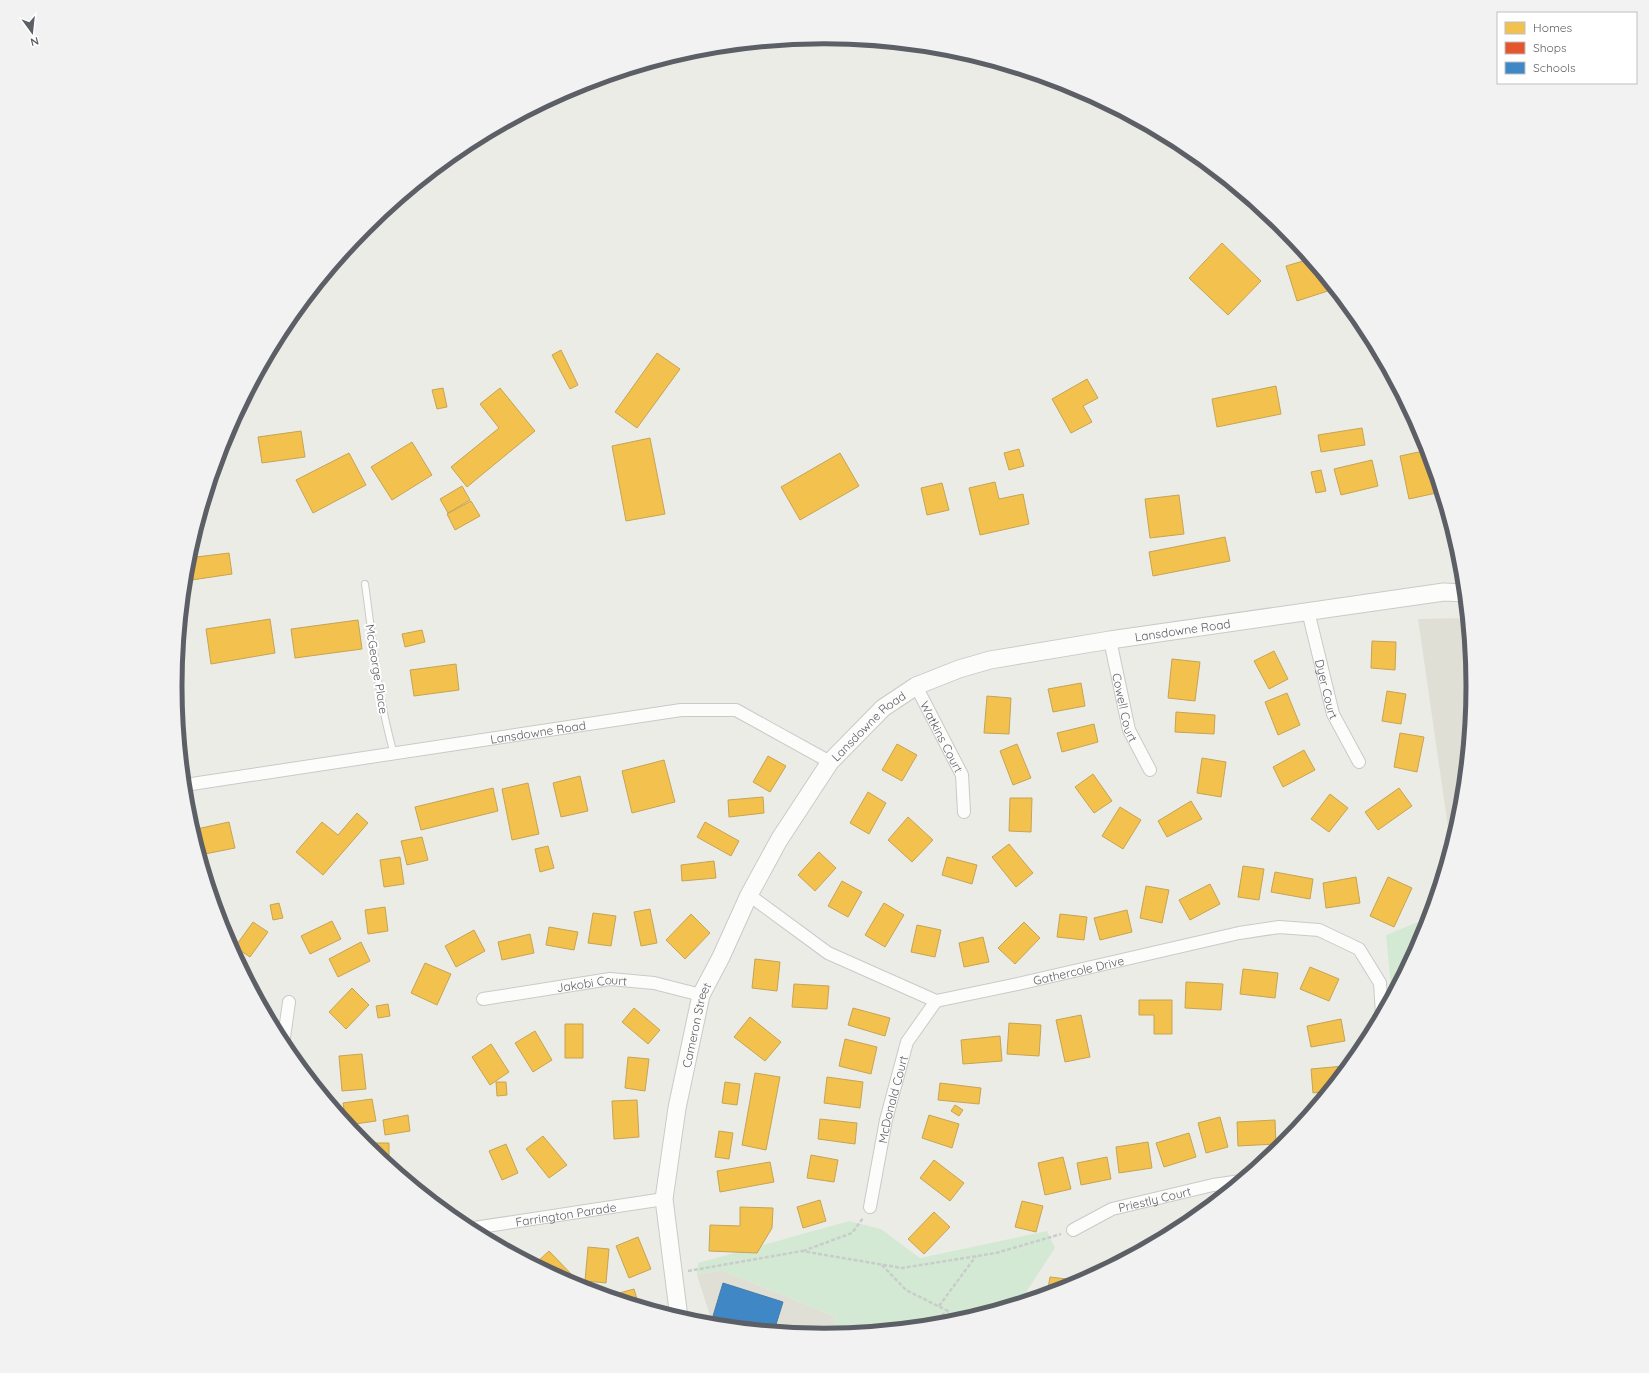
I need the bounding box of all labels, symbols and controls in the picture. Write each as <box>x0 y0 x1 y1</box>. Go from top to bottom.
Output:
north arrow <box>12 12 52 52</box>
legend <box>1497 12 1637 84</box>
text: Homes <box>1533 20 1573 35</box>
text: N <box>29 34 40 49</box>
text: Shops <box>1533 40 1567 55</box>
text: Schools <box>1533 60 1576 75</box>
street label: Lansdowne Road <box>1134 615 1231 644</box>
street label: McGeorge Place <box>363 623 392 715</box>
street label: Dyer Court <box>1312 657 1342 721</box>
street label: Cowell Court <box>1110 672 1141 744</box>
street label: Lansdowne Road <box>828 688 908 764</box>
street label: Watkins Court <box>918 698 967 775</box>
street label: Lansdowne Road <box>489 717 587 746</box>
street label: Gathercole Drive <box>1031 952 1126 988</box>
street label: Jakobi Court <box>555 971 628 995</box>
street label: Cameron Street <box>678 980 714 1069</box>
street label: McDonald Court <box>874 1054 911 1145</box>
street label: Priestly Court <box>1117 1183 1192 1215</box>
street label: Farrington Parade <box>514 1199 618 1229</box>

